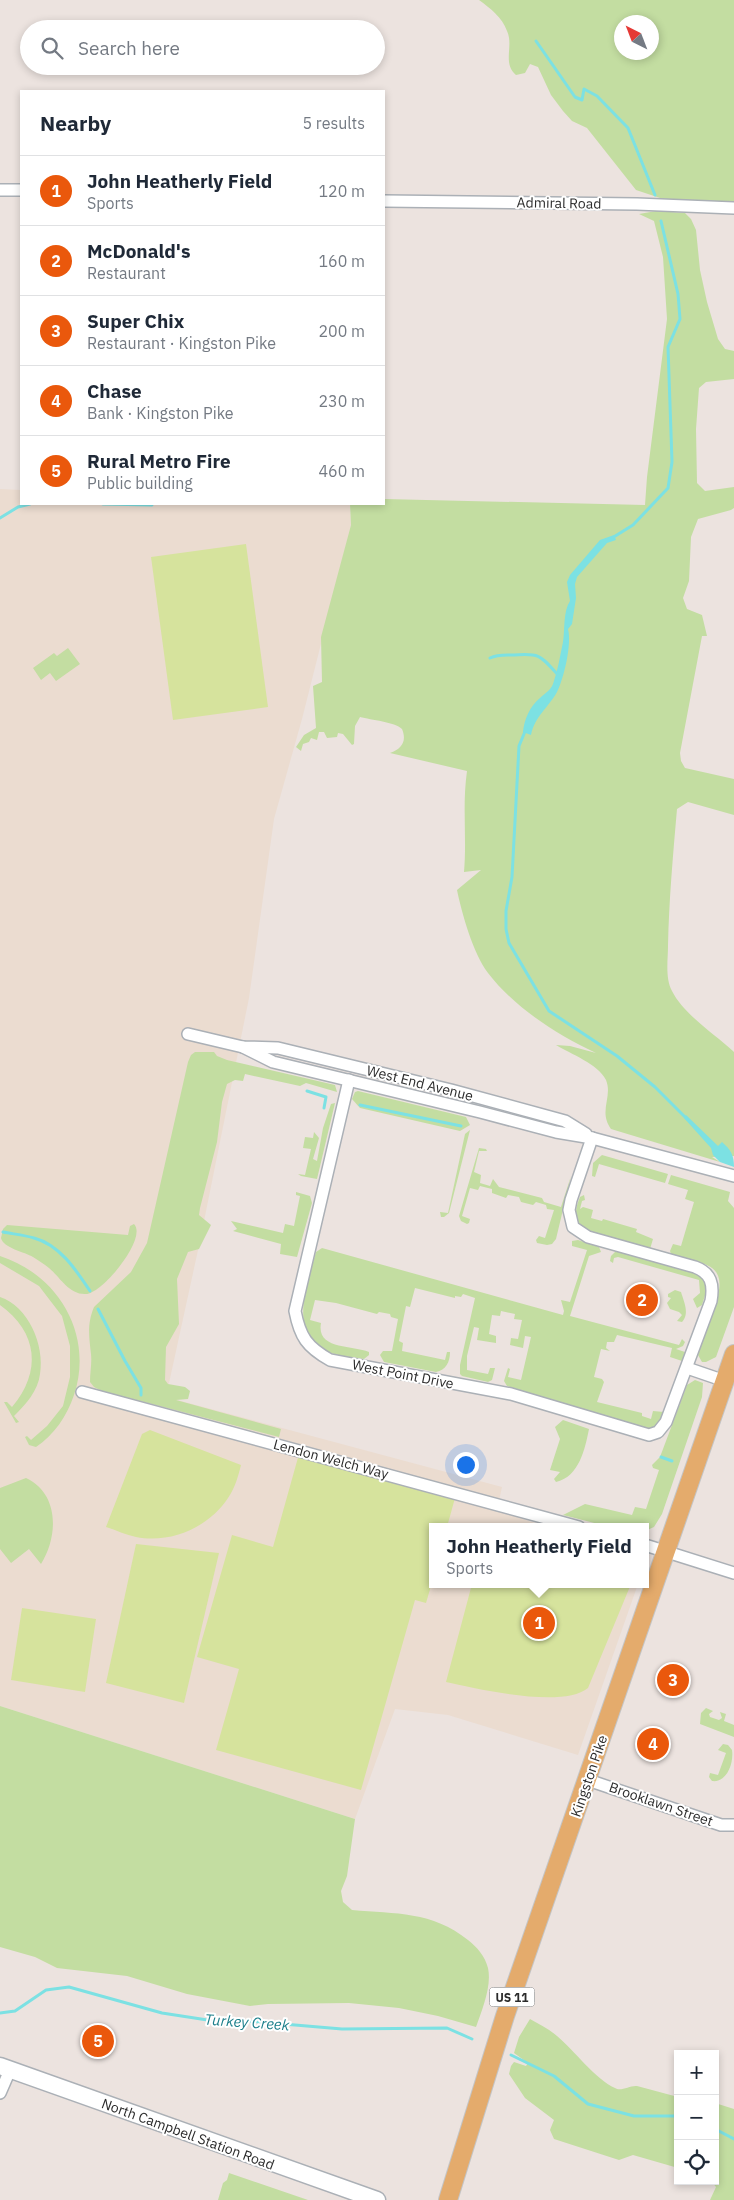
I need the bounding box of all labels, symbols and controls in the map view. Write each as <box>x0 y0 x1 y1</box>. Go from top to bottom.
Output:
north arrow <box>614 15 659 60</box>
search box <box>20 20 385 75</box>
icon: search <box>38 34 66 62</box>
text: Search here <box>78 36 180 60</box>
text: Nearby <box>40 109 111 137</box>
text: 5 results <box>302 113 365 133</box>
text: John Heatherly Field <box>87 169 272 193</box>
text: 1 <box>51 181 61 201</box>
text: 120 m <box>318 181 365 201</box>
text: Sports <box>87 193 134 213</box>
street label: Admiral Road <box>517 193 601 213</box>
text: McDonald's <box>87 239 190 263</box>
text: 2 <box>51 251 61 271</box>
text: 160 m <box>318 251 365 271</box>
text: Restaurant <box>87 263 166 283</box>
text: Super Chix <box>87 309 184 333</box>
text: 3 <box>51 321 61 341</box>
text: 200 m <box>318 321 365 341</box>
text: Restaurant · Kingston Pike <box>87 333 276 353</box>
text: Chase <box>87 379 142 403</box>
text: 4 <box>51 391 61 411</box>
text: 230 m <box>318 391 365 411</box>
text: Bank · Kingston Pike <box>87 403 234 423</box>
text: Rural Metro Fire <box>87 449 231 473</box>
text: 5 <box>51 461 61 481</box>
text: 460 m <box>318 461 365 481</box>
text: Public building <box>87 473 193 493</box>
street label: West End Avenue <box>365 1061 475 1105</box>
pin: 2 <box>626 1281 658 1319</box>
street label: West Point Drive <box>351 1355 456 1393</box>
street label: Lendon Welch Way <box>271 1435 391 1483</box>
your location <box>453 1452 479 1478</box>
popup <box>429 1523 649 1588</box>
text: John Heatherly Field <box>446 1534 632 1558</box>
text: Sports <box>446 1558 493 1578</box>
pin: 1 <box>523 1604 555 1642</box>
pin: 3 <box>657 1661 689 1699</box>
pin: 4 <box>637 1725 669 1763</box>
street label: Kingston Pike <box>567 1732 611 1819</box>
street label: Brooklawn Street <box>607 1778 716 1830</box>
road number: US 11 <box>490 1988 534 2006</box>
water label: Turkey Creek <box>204 2010 290 2034</box>
pin: 5 <box>82 2022 114 2060</box>
map controls <box>674 2050 719 2185</box>
button: + <box>674 2050 719 2095</box>
street label: North Campbell Station Road <box>99 2094 277 2174</box>
button: − <box>674 2095 719 2140</box>
button: locate <box>674 2140 719 2185</box>

